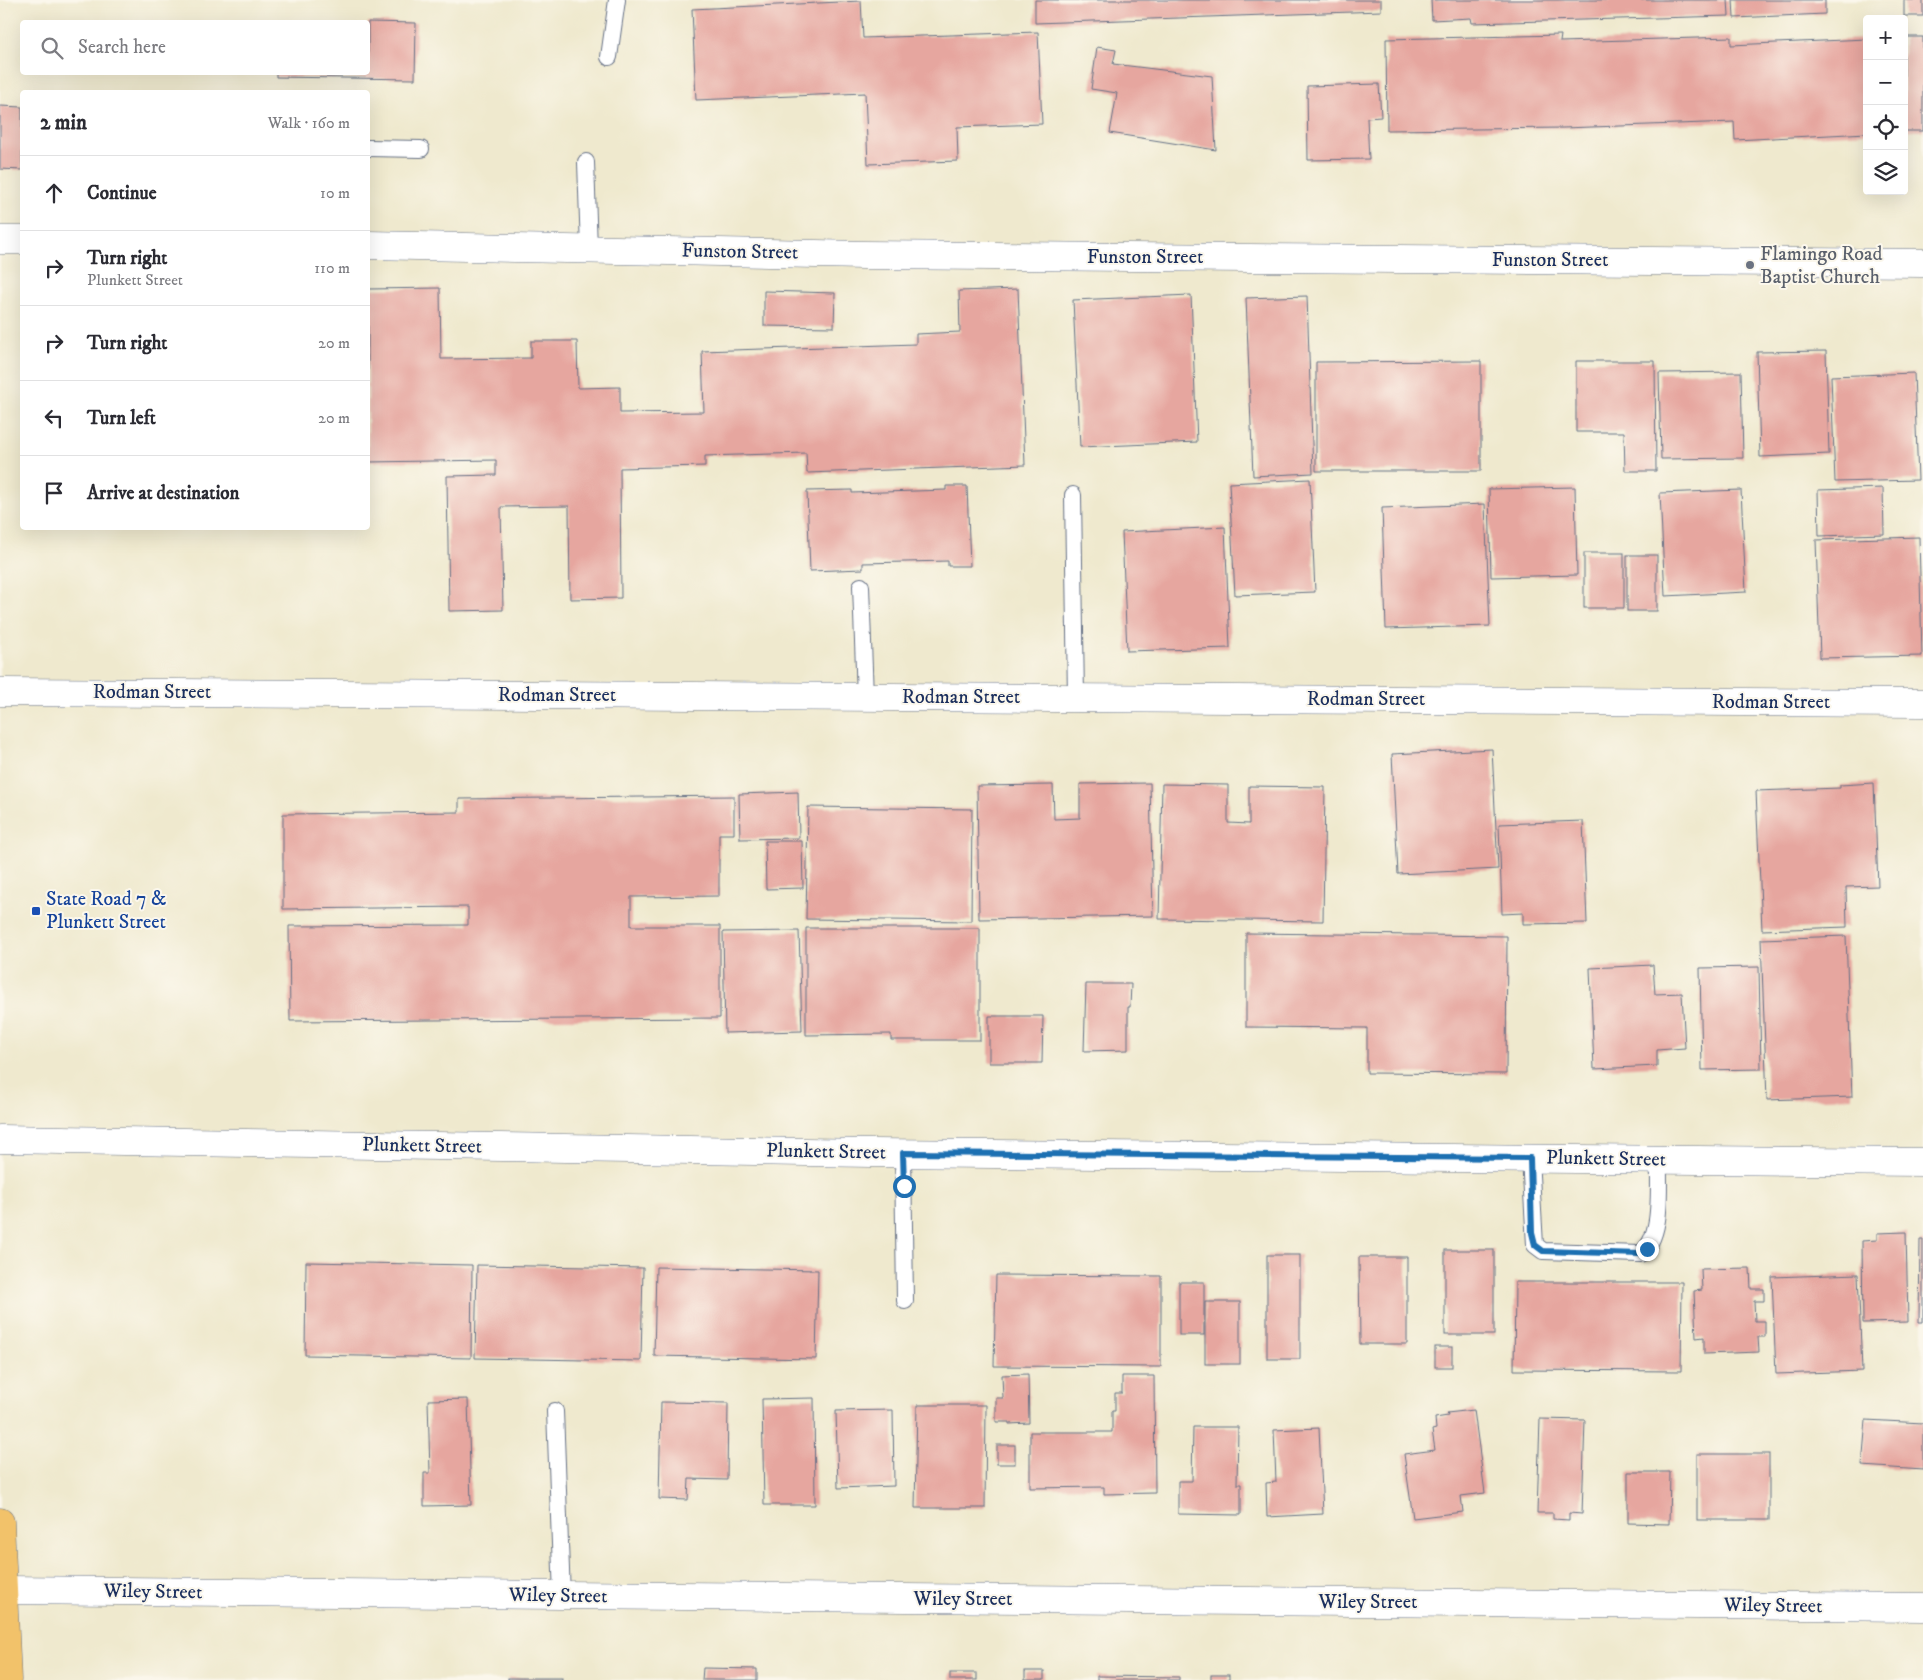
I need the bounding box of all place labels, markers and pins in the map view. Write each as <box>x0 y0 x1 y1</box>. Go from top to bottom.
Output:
place label: Flamingo Road Baptist Church <box>1760 242 1883 290</box>
marker: Flamingo Road Baptist Church <box>1744 259 1756 271</box>
place label: State Road 7 & Plunkett Street <box>46 887 166 935</box>
marker: State Road 7 & Plunkett Street <box>30 905 42 917</box>

